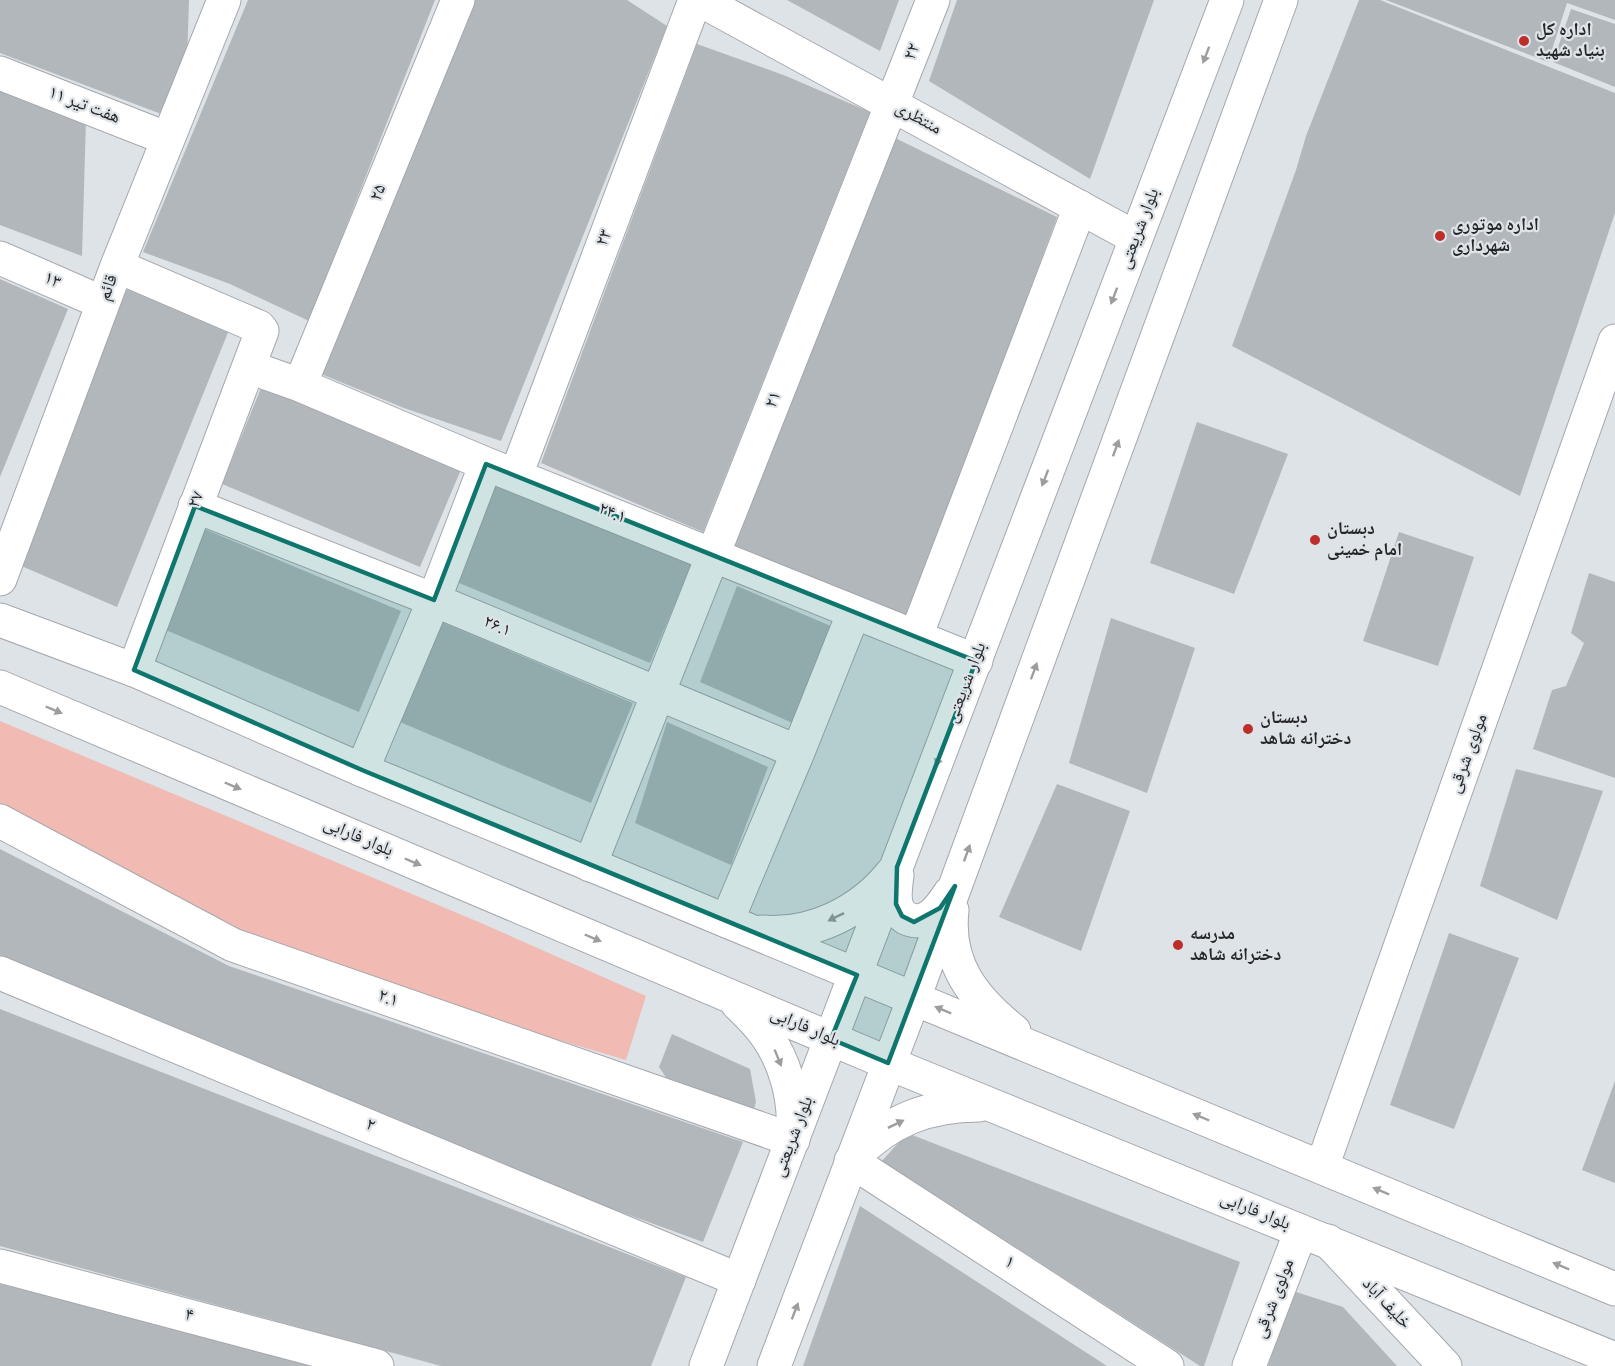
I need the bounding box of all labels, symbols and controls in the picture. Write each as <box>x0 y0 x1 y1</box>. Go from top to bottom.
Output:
place label: اداره کل بنیاد شهید <box>1536 16 1605 67</box>
marker: اداره کل بنیاد شهید <box>1517 34 1531 48</box>
street label: ۲۲ <box>896 39 930 65</box>
one-way arrow <box>1201 46 1211 64</box>
street label: هفت تیر ۱۱ <box>44 79 124 133</box>
street label: منتظری <box>889 94 947 144</box>
street label: ۲۵ <box>362 180 396 206</box>
street label: بلوار شریعتی <box>1111 184 1169 274</box>
place label: اداره موتوری شهرداری <box>1452 211 1539 262</box>
street label: ۲۳ <box>588 225 622 251</box>
marker: اداره موتوری شهرداری <box>1433 229 1447 243</box>
street label: ۱۳ <box>39 264 65 298</box>
street label: قائم <box>90 270 128 306</box>
one-way arrow <box>1109 287 1119 305</box>
street label: ۲۱ <box>757 387 791 413</box>
one-way arrow <box>1112 439 1121 457</box>
one-way arrow <box>1040 469 1049 487</box>
street label: ۲۷ <box>180 487 214 513</box>
street label: ۲۴.۱ <box>593 495 631 533</box>
place label: دبستان امام خمینی <box>1327 515 1402 566</box>
marker: دبستان امام خمینی <box>1308 533 1322 547</box>
street label: ۲۶.۱ <box>478 608 516 646</box>
street label: بلوار شریعتی <box>938 638 996 728</box>
one-way arrow <box>1030 661 1040 679</box>
place label: دبستان دخترانه شاهد <box>1260 704 1352 755</box>
one-way arrow <box>45 705 63 715</box>
street label: مولوی شرقی <box>1441 710 1497 798</box>
marker: دبستان دخترانه شاهد <box>1241 722 1255 736</box>
one-way arrow <box>933 750 943 768</box>
one-way arrow <box>225 781 243 791</box>
street label: بلوار فارابی <box>318 810 398 866</box>
one-way arrow <box>962 844 972 862</box>
one-way arrow <box>404 857 422 867</box>
one-way arrow <box>828 912 845 921</box>
place label: مدرسه دخترانه شاهد <box>1190 920 1282 971</box>
one-way arrow <box>584 933 601 942</box>
marker: مدرسه دخترانه شاهد <box>1171 938 1185 952</box>
street label: ۲.۱ <box>374 982 402 1016</box>
street label: بلوار فارابی <box>765 1000 845 1056</box>
one-way arrow <box>934 1005 952 1014</box>
one-way arrow <box>773 1049 783 1067</box>
street label: بلوار شریعتی <box>765 1092 823 1182</box>
street label: ۲ <box>360 1111 380 1141</box>
one-way arrow <box>1192 1113 1209 1122</box>
one-way arrow <box>887 1119 904 1128</box>
street label: بلوار فارابی <box>1215 1184 1295 1240</box>
one-way arrow <box>1372 1186 1390 1195</box>
street label: ۱ <box>997 1248 1021 1278</box>
street label: مولوی شرقی <box>1246 1255 1304 1343</box>
one-way arrow <box>1552 1261 1570 1271</box>
street label: خلیف آباد <box>1354 1271 1418 1337</box>
street label: ۴ <box>181 1300 197 1332</box>
one-way arrow <box>790 1302 800 1320</box>

